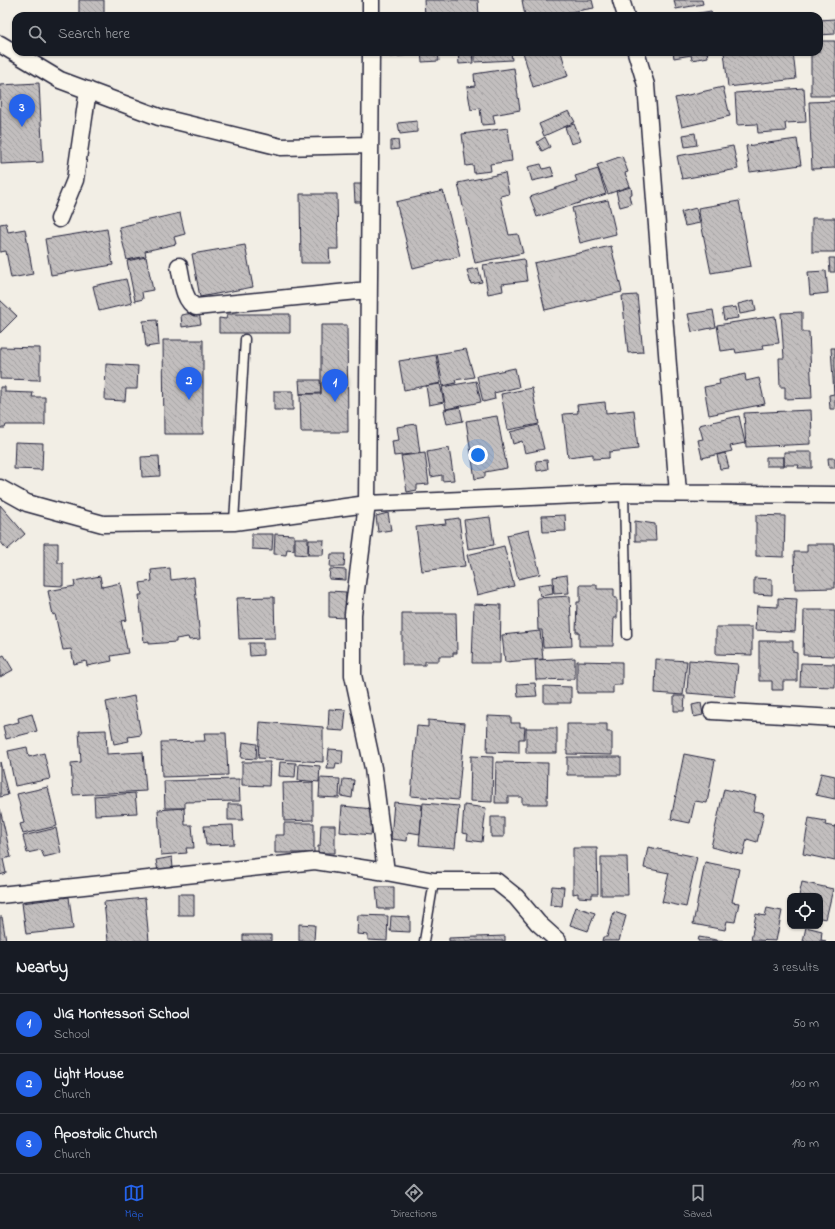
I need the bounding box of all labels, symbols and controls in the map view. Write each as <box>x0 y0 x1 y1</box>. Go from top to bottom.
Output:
search box <box>12 12 823 56</box>
icon: search <box>26 23 48 45</box>
text: Search here <box>58 23 130 45</box>
pin: 3 <box>9 94 35 127</box>
pin: 2 <box>176 367 202 400</box>
pin: 1 <box>322 369 348 402</box>
your location <box>468 445 488 465</box>
map controls <box>787 893 823 929</box>
button: locate <box>787 893 823 929</box>
text: Nearby <box>16 955 68 980</box>
text: 3 results <box>773 958 819 977</box>
text: JIG Montessori School <box>54 1003 189 1025</box>
text: 1 <box>27 1014 31 1033</box>
text: 50 m <box>793 1014 819 1033</box>
text: School <box>54 1025 90 1044</box>
text: Light House <box>54 1063 124 1085</box>
text: 2 <box>26 1074 32 1093</box>
text: 100 m <box>790 1074 819 1093</box>
text: Church <box>54 1085 91 1104</box>
text: Apostolic Church <box>54 1123 157 1145</box>
text: 3 <box>26 1134 32 1153</box>
text: 190 m <box>792 1134 819 1153</box>
text: Church <box>54 1145 91 1164</box>
tab: Map <box>123 1182 145 1222</box>
tab: Directions <box>391 1182 437 1222</box>
tab: Saved <box>683 1182 712 1222</box>

